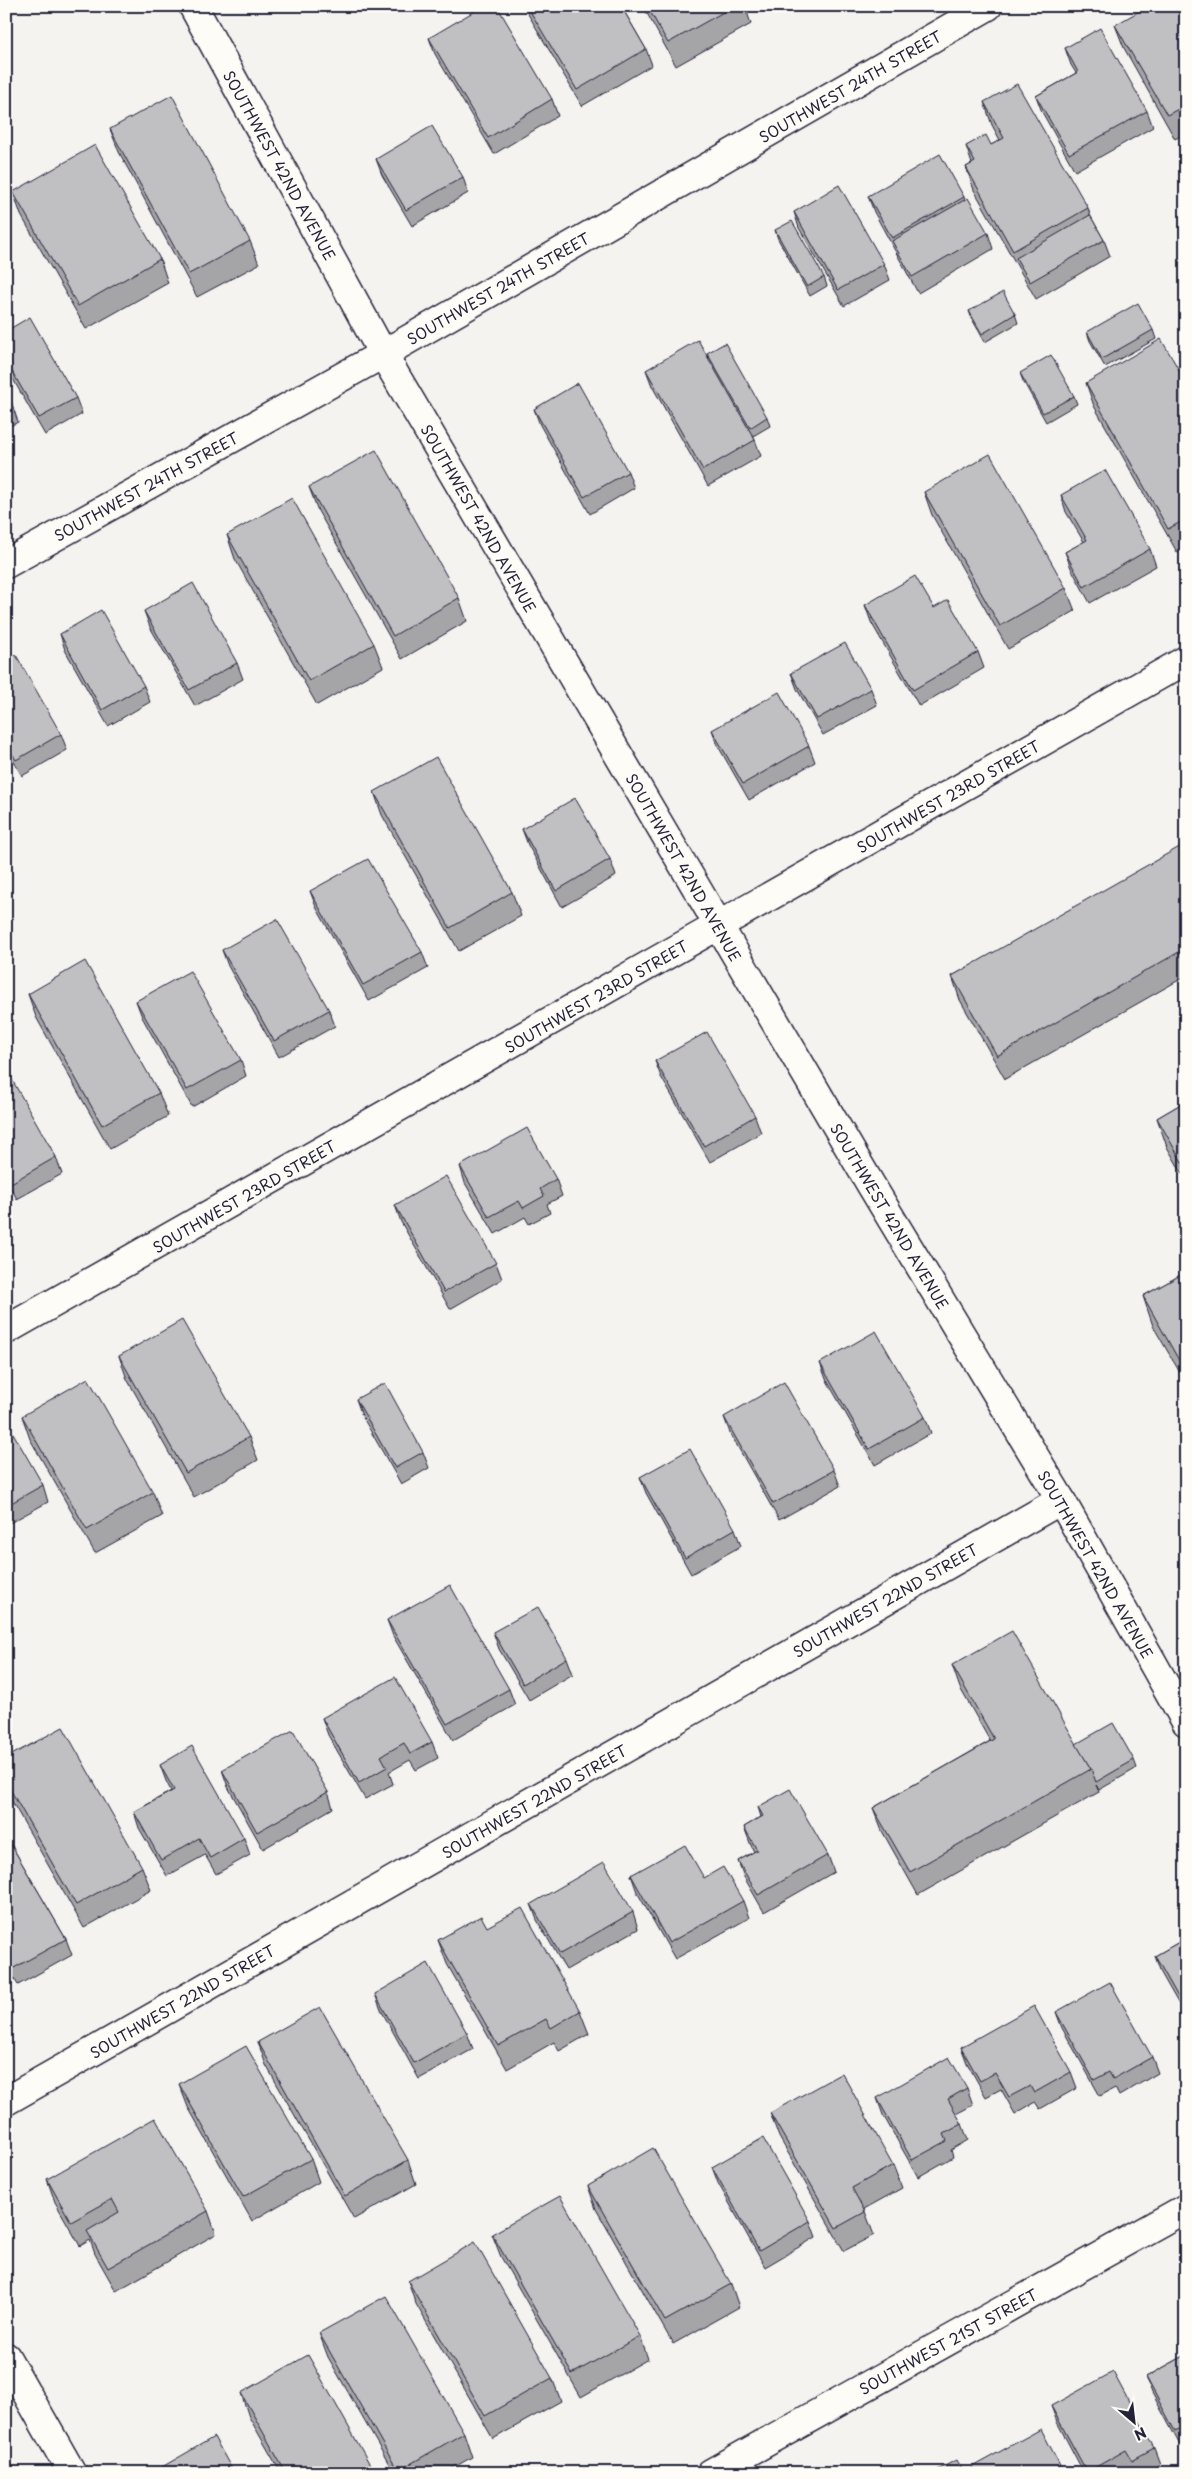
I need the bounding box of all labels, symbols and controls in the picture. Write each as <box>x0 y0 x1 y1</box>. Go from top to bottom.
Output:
street label: SOUTHWEST 24TH STREET <box>754 24 946 148</box>
street label: SOUTHWEST 42ND AVENUE <box>218 66 342 264</box>
street label: SOUTHWEST 24TH STREET <box>402 226 594 350</box>
street label: SOUTHWEST 42ND AVENUE <box>416 420 542 616</box>
street label: SOUTHWEST 24TH STREET <box>50 425 243 546</box>
street label: SOUTHWEST 23RD STREET <box>852 734 1045 858</box>
street label: SOUTHWEST 42ND AVENUE <box>621 769 747 965</box>
street label: SOUTHWEST 23RD STREET <box>500 934 693 1058</box>
street label: SOUTHWEST 42ND AVENUE <box>825 1118 955 1314</box>
street label: SOUTHWEST 23RD STREET <box>148 1134 341 1258</box>
street label: SOUTHWEST 42ND AVENUE <box>1033 1466 1159 1662</box>
street label: SOUTHWEST 22ND STREET <box>788 1537 982 1663</box>
street label: SOUTHWEST 22ND STREET <box>437 1738 631 1864</box>
street label: SOUTHWEST 22ND STREET <box>85 1938 279 2064</box>
street label: SOUTHWEST 21ST STREET <box>855 2282 1042 2400</box>
north arrow <box>1110 2396 1160 2446</box>
text: N <box>1131 2422 1150 2446</box>

